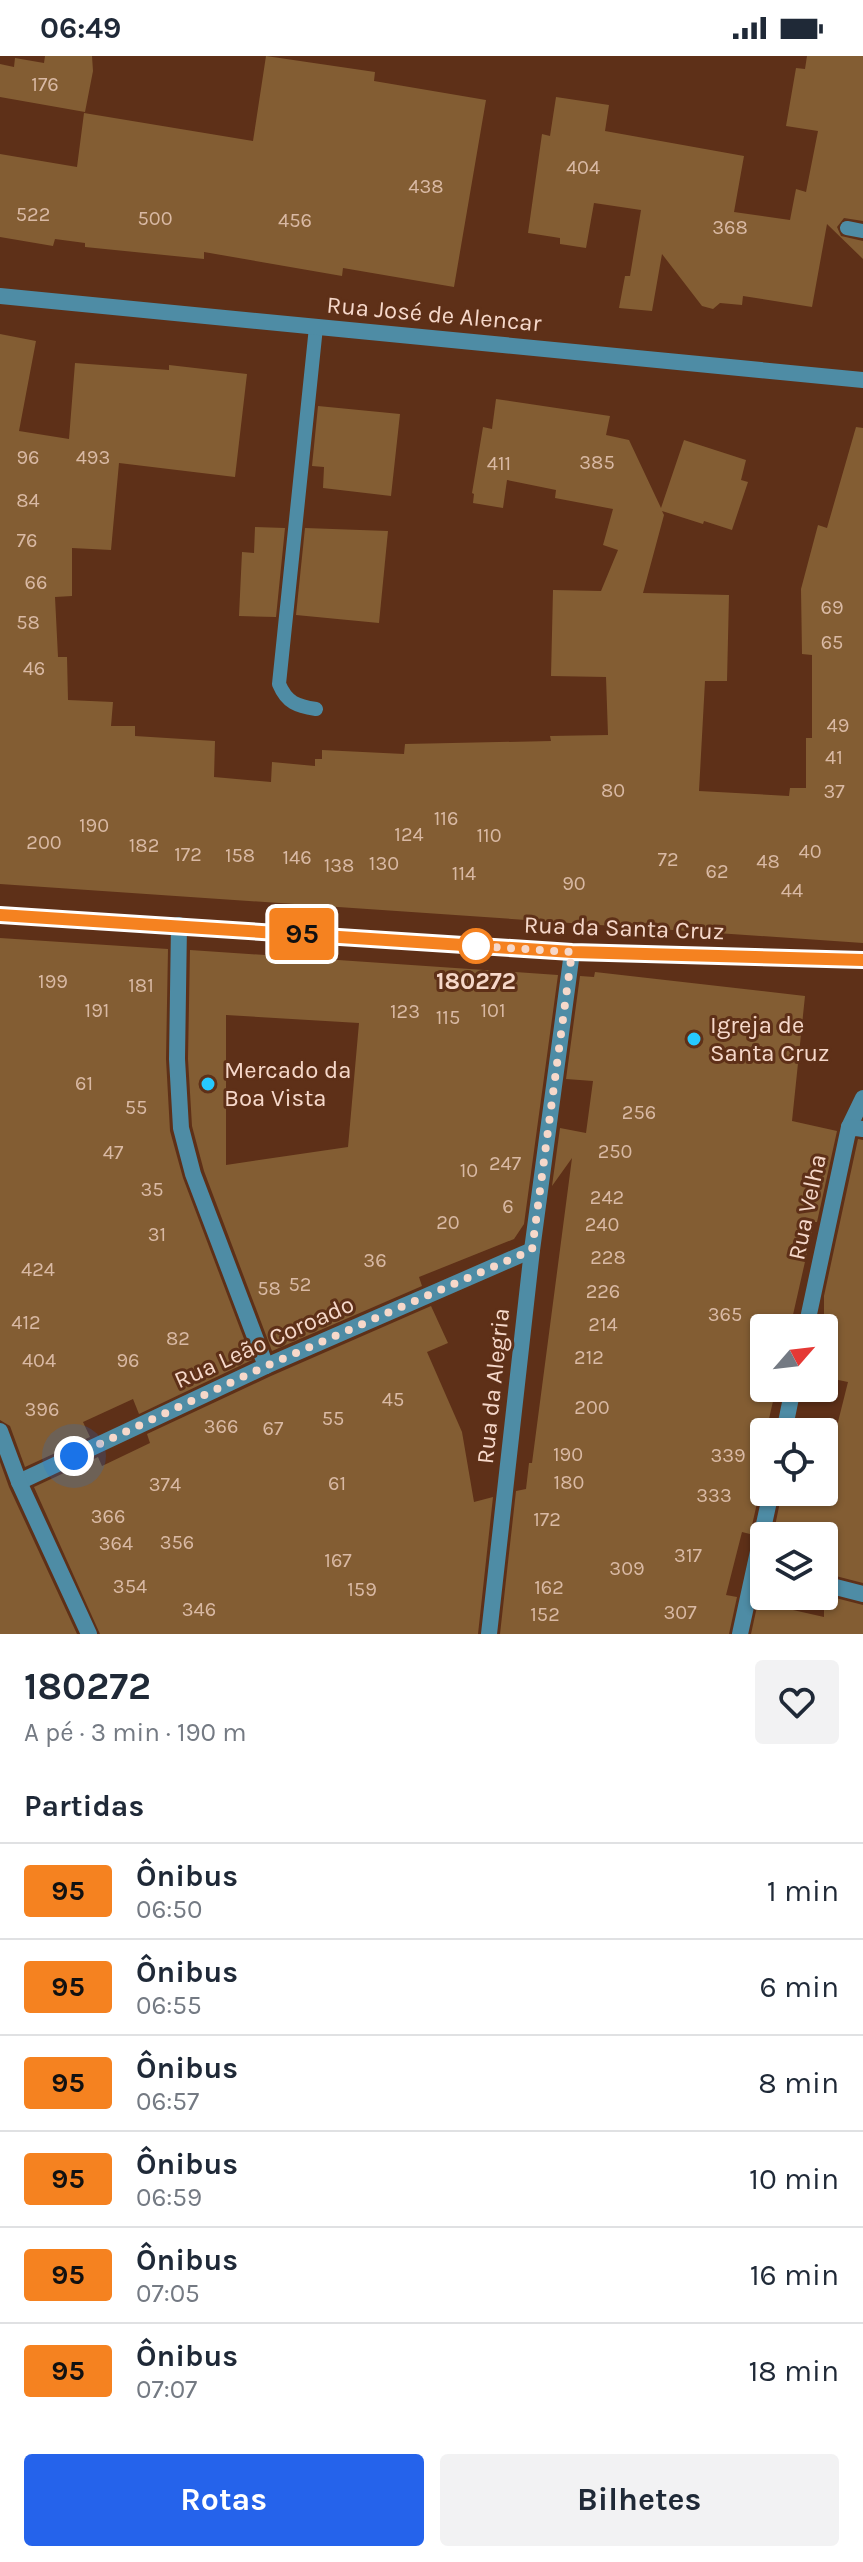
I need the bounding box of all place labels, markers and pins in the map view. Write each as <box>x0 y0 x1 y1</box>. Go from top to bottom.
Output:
marker: 180272 <box>459 929 493 963</box>
place label: 180272 <box>436 967 516 995</box>
place label: Igreja de Santa Cruz <box>710 1011 829 1067</box>
marker: Igreja de Santa Cruz <box>685 1030 703 1048</box>
place label: Mercado da Boa Vista <box>224 1056 351 1112</box>
marker: Mercado da Boa Vista <box>199 1075 217 1093</box>

